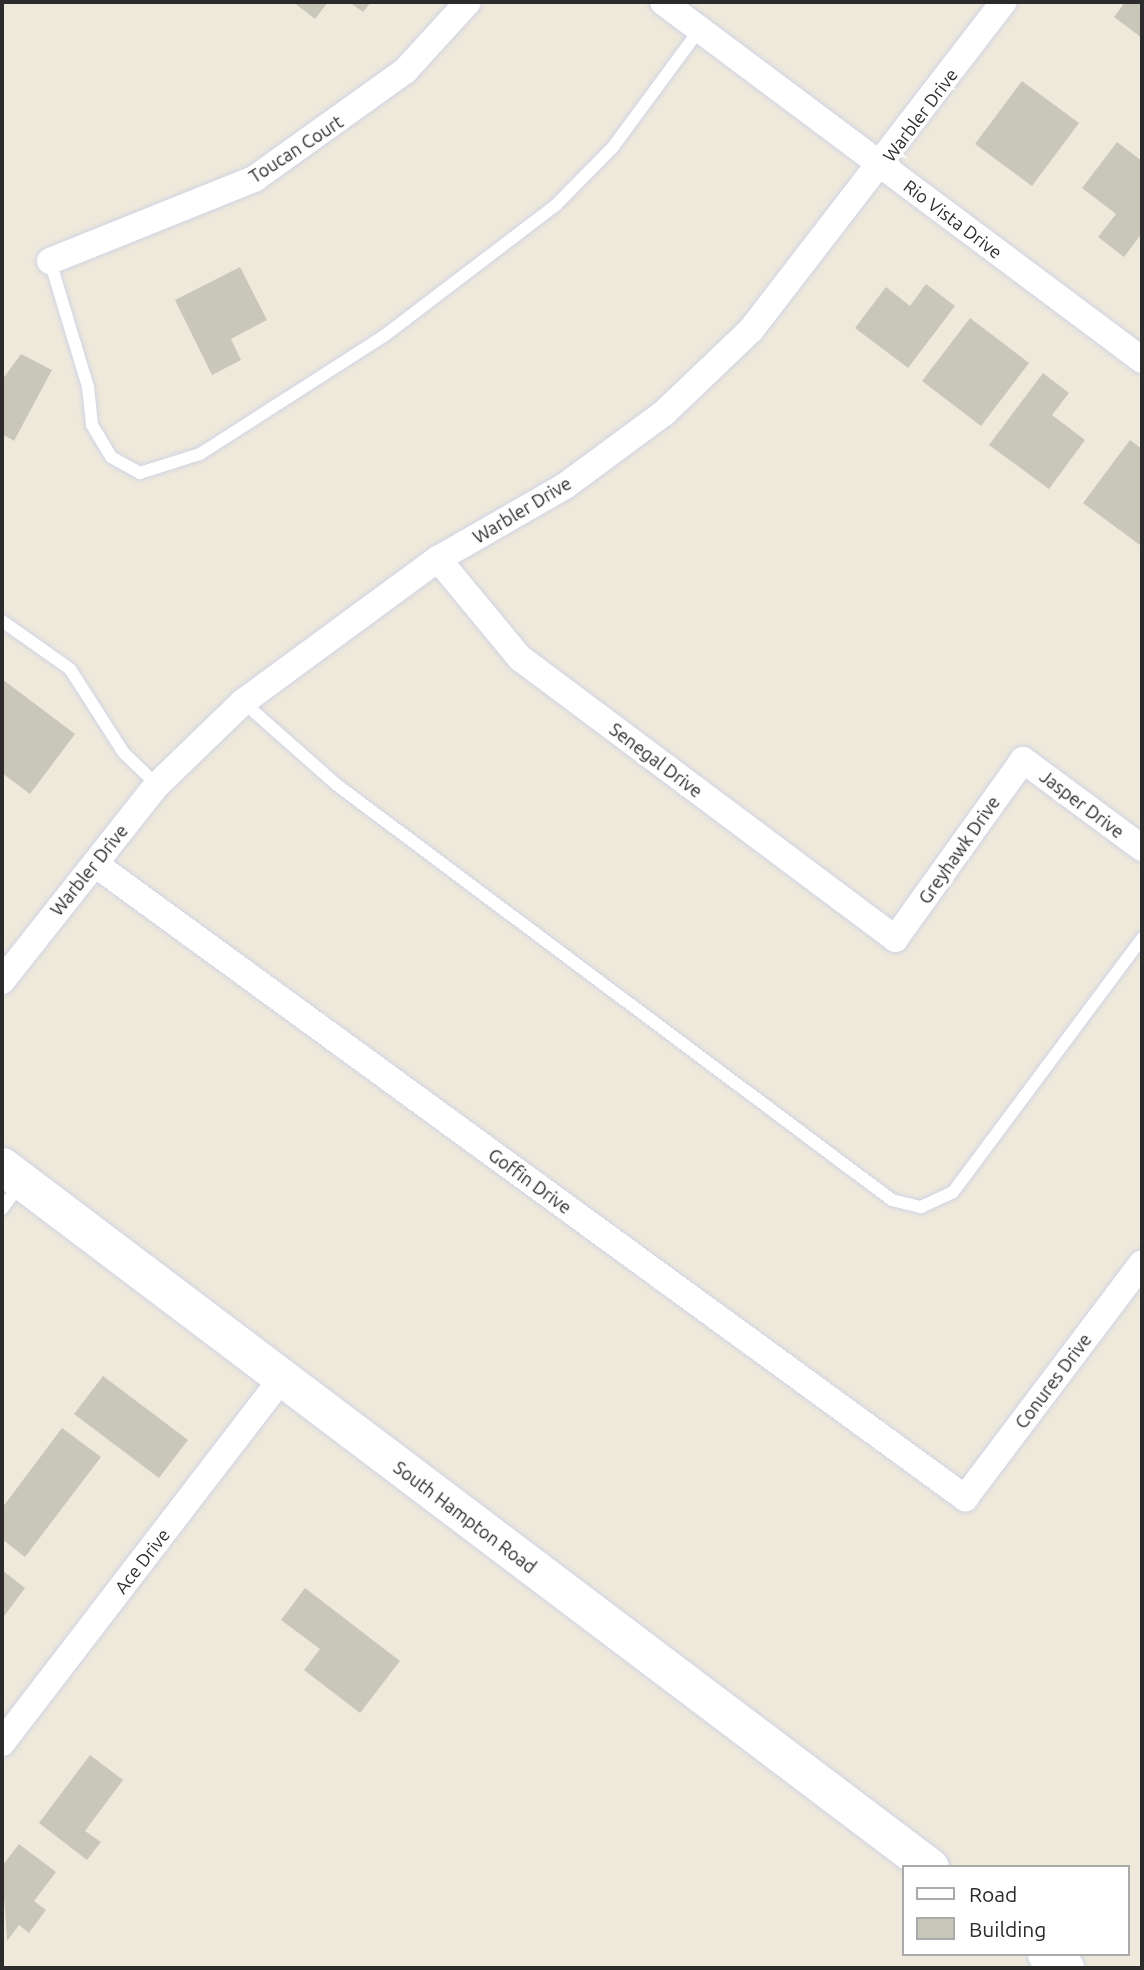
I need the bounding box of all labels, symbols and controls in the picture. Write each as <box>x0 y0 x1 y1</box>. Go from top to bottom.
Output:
street label: Warbler Drive <box>878 64 962 166</box>
street label: Toucan Court <box>245 111 347 187</box>
street label: Rio Vista Drive <box>900 175 1006 263</box>
street label: Warbler Drive <box>469 472 575 548</box>
street label: Senegal Drive <box>605 718 707 802</box>
street label: Jasper Drive <box>1036 765 1128 843</box>
street label: Greyhawk Drive <box>914 792 1004 908</box>
street label: Warbler Drive <box>46 820 132 920</box>
street label: Goffin Drive <box>484 1144 576 1218</box>
street label: Conures Drive <box>1010 1329 1096 1433</box>
street label: South Hampton Road <box>389 1456 541 1578</box>
street label: Ace Drive <box>110 1524 174 1598</box>
legend <box>902 1865 1130 1956</box>
text: Road <box>969 1882 1017 1906</box>
text: Building <box>969 1917 1046 1941</box>

